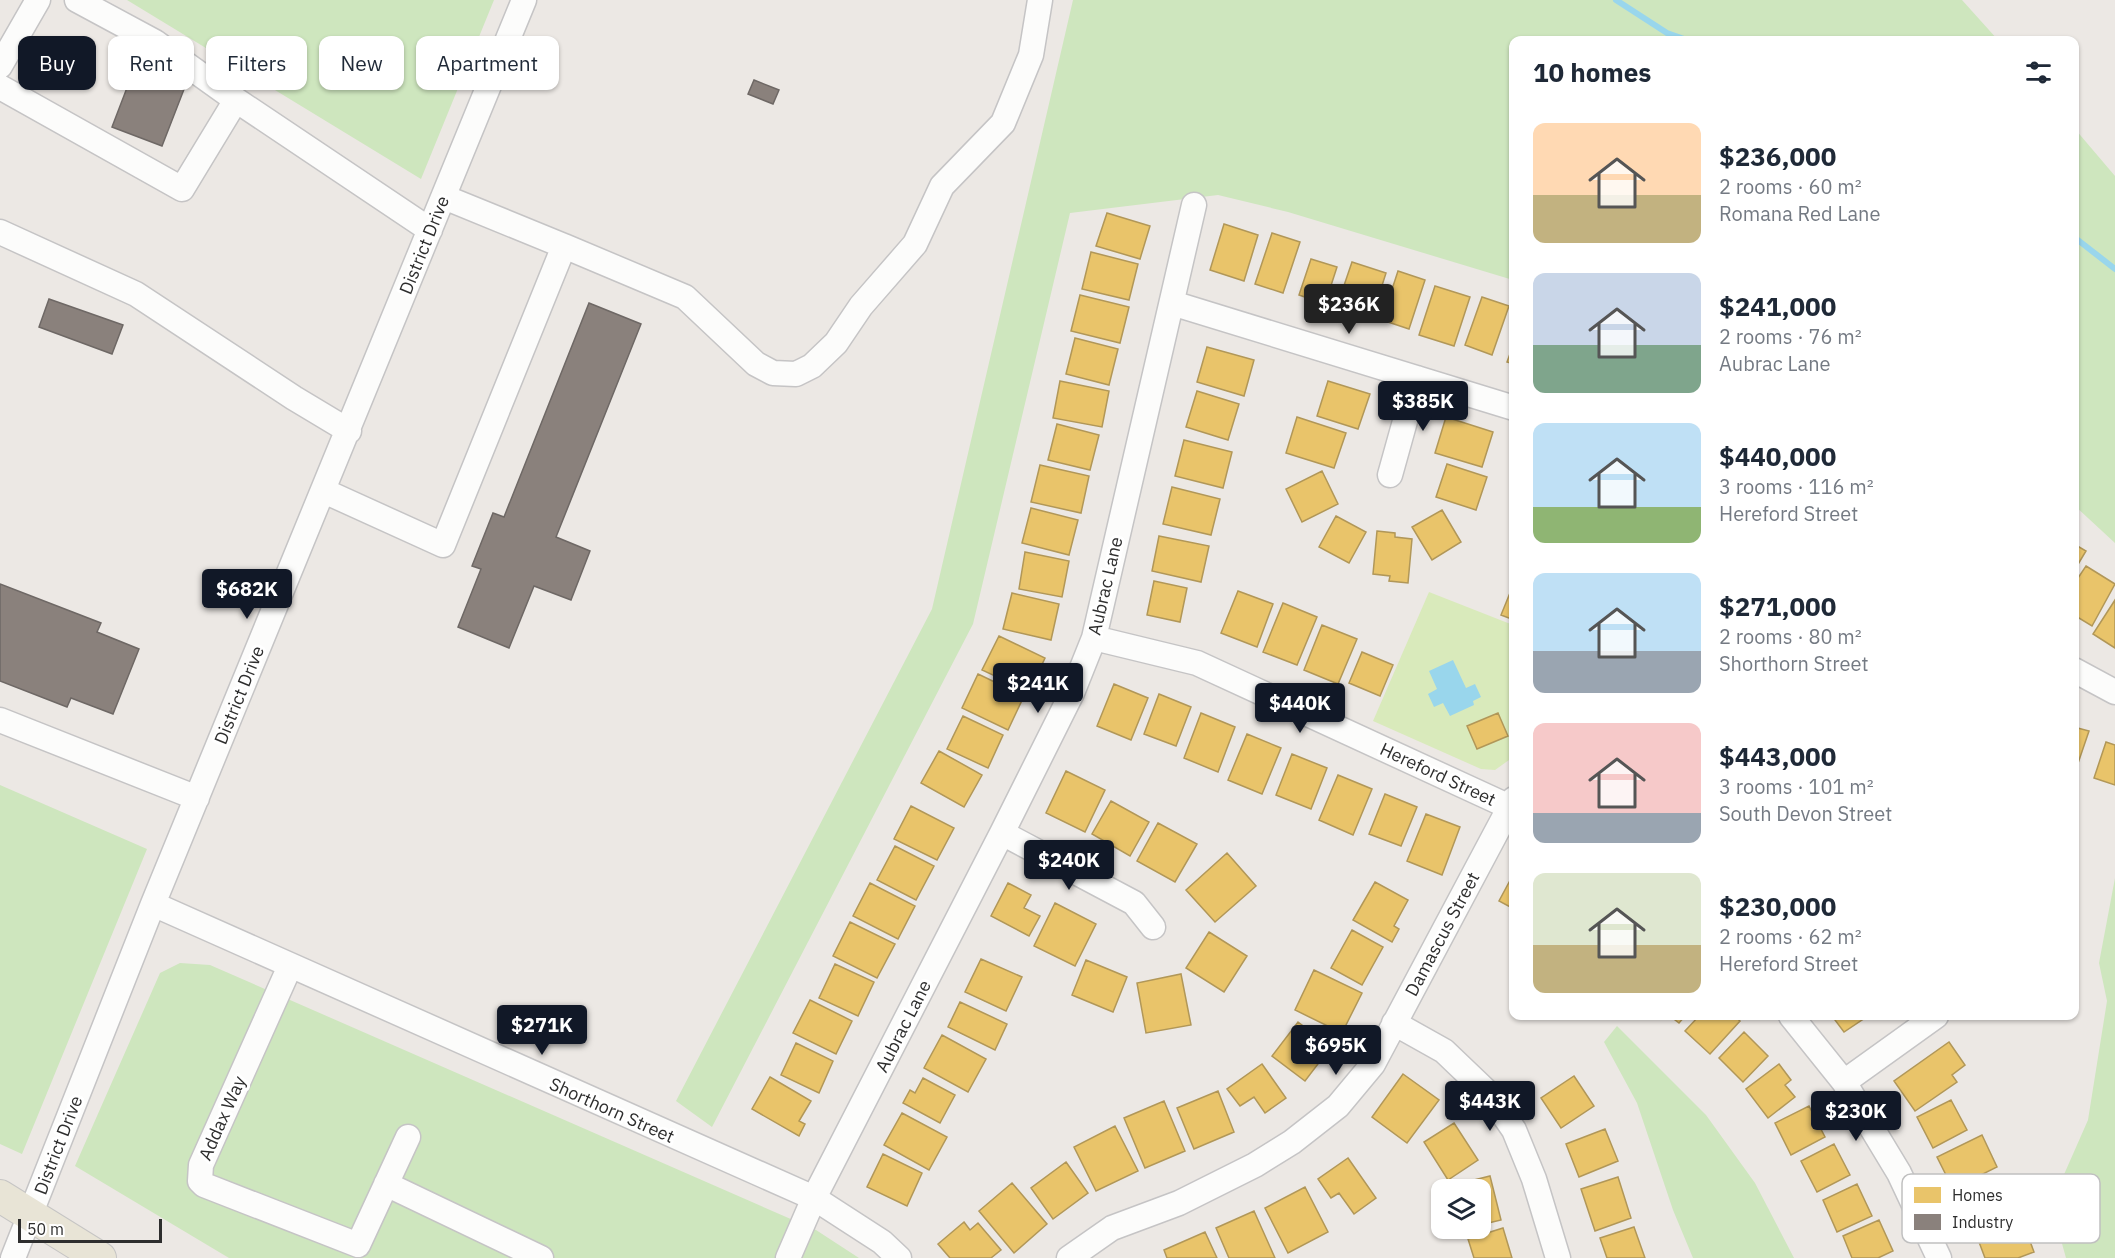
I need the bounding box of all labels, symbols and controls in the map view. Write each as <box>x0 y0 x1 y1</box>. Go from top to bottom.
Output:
chip: Buy <box>18 36 96 90</box>
chip: Rent <box>108 36 194 90</box>
chip: Filters <box>206 36 307 90</box>
chip: New <box>319 36 404 90</box>
chip: Apartment <box>416 36 559 90</box>
text: 10 homes <box>1533 55 1651 89</box>
icon: filters <box>2022 56 2055 89</box>
text: $236,000 <box>1719 139 1836 173</box>
icon: home <box>1581 147 1653 219</box>
text: 2 rooms · 60 m² <box>1719 173 1862 200</box>
street label: District Drive <box>394 192 454 298</box>
text: Romana Red Lane <box>1719 200 1880 227</box>
pin: $236K <box>1307 284 1391 335</box>
text: $241,000 <box>1719 289 1836 323</box>
text: $236K <box>1318 290 1380 317</box>
icon: home <box>1581 297 1653 369</box>
text: 2 rooms · 76 m² <box>1719 323 1862 350</box>
text: Aubrac Lane <box>1719 350 1831 377</box>
pin: $385K <box>1381 381 1465 432</box>
text: $385K <box>1392 387 1454 414</box>
text: $440,000 <box>1719 439 1836 473</box>
icon: home <box>1581 447 1653 519</box>
text: 3 rooms · 116 m² <box>1719 473 1874 500</box>
text: Hereford Street <box>1719 500 1858 527</box>
street label: Aubrac Lane <box>1083 534 1128 637</box>
pin: $682K <box>205 569 289 620</box>
text: $682K <box>216 575 278 602</box>
text: $271,000 <box>1719 589 1836 623</box>
icon: home <box>1581 597 1653 669</box>
text: 2 rooms · 80 m² <box>1719 623 1862 650</box>
street label: District Drive <box>209 642 269 748</box>
text: Shorthorn Street <box>1719 650 1868 677</box>
pin: $241K <box>996 663 1080 714</box>
text: $241K <box>1007 669 1069 696</box>
pin: $440K <box>1258 683 1342 734</box>
text: $440K <box>1269 689 1331 716</box>
street label: Hereford Street <box>1376 737 1500 811</box>
text: $443,000 <box>1719 739 1836 773</box>
icon: home <box>1581 747 1653 819</box>
text: 3 rooms · 101 m² <box>1719 773 1874 800</box>
text: South Devon Street <box>1719 800 1892 827</box>
pin: $240K <box>1027 840 1111 891</box>
text: $240K <box>1038 846 1100 873</box>
street label: Damascus Street <box>1400 868 1484 1000</box>
text: $230,000 <box>1719 889 1836 923</box>
icon: home <box>1581 897 1653 969</box>
text: 2 rooms · 62 m² <box>1719 923 1862 950</box>
text: Hereford Street <box>1719 950 1858 977</box>
street label: Aubrac Lane <box>870 976 936 1076</box>
pin: $271K <box>500 1005 584 1056</box>
text: $271K <box>511 1011 573 1038</box>
pin: $695K <box>1294 1025 1378 1076</box>
text: $695K <box>1305 1031 1367 1058</box>
street label: Addax Way <box>193 1072 251 1164</box>
street label: Shorthorn Street <box>546 1072 678 1148</box>
pin: $443K <box>1448 1081 1532 1132</box>
text: $443K <box>1459 1087 1521 1114</box>
pin: $230K <box>1814 1091 1898 1142</box>
street label: District Drive <box>29 1092 87 1198</box>
text: $230K <box>1825 1097 1887 1124</box>
legend <box>1902 1174 2100 1243</box>
map controls <box>1431 1179 1491 1239</box>
button: layers <box>1431 1179 1491 1239</box>
text: Homes <box>1952 1185 2003 1205</box>
text: Industry <box>1952 1212 2013 1232</box>
scale bar <box>18 1216 162 1244</box>
text: 50 m <box>27 1219 64 1239</box>

